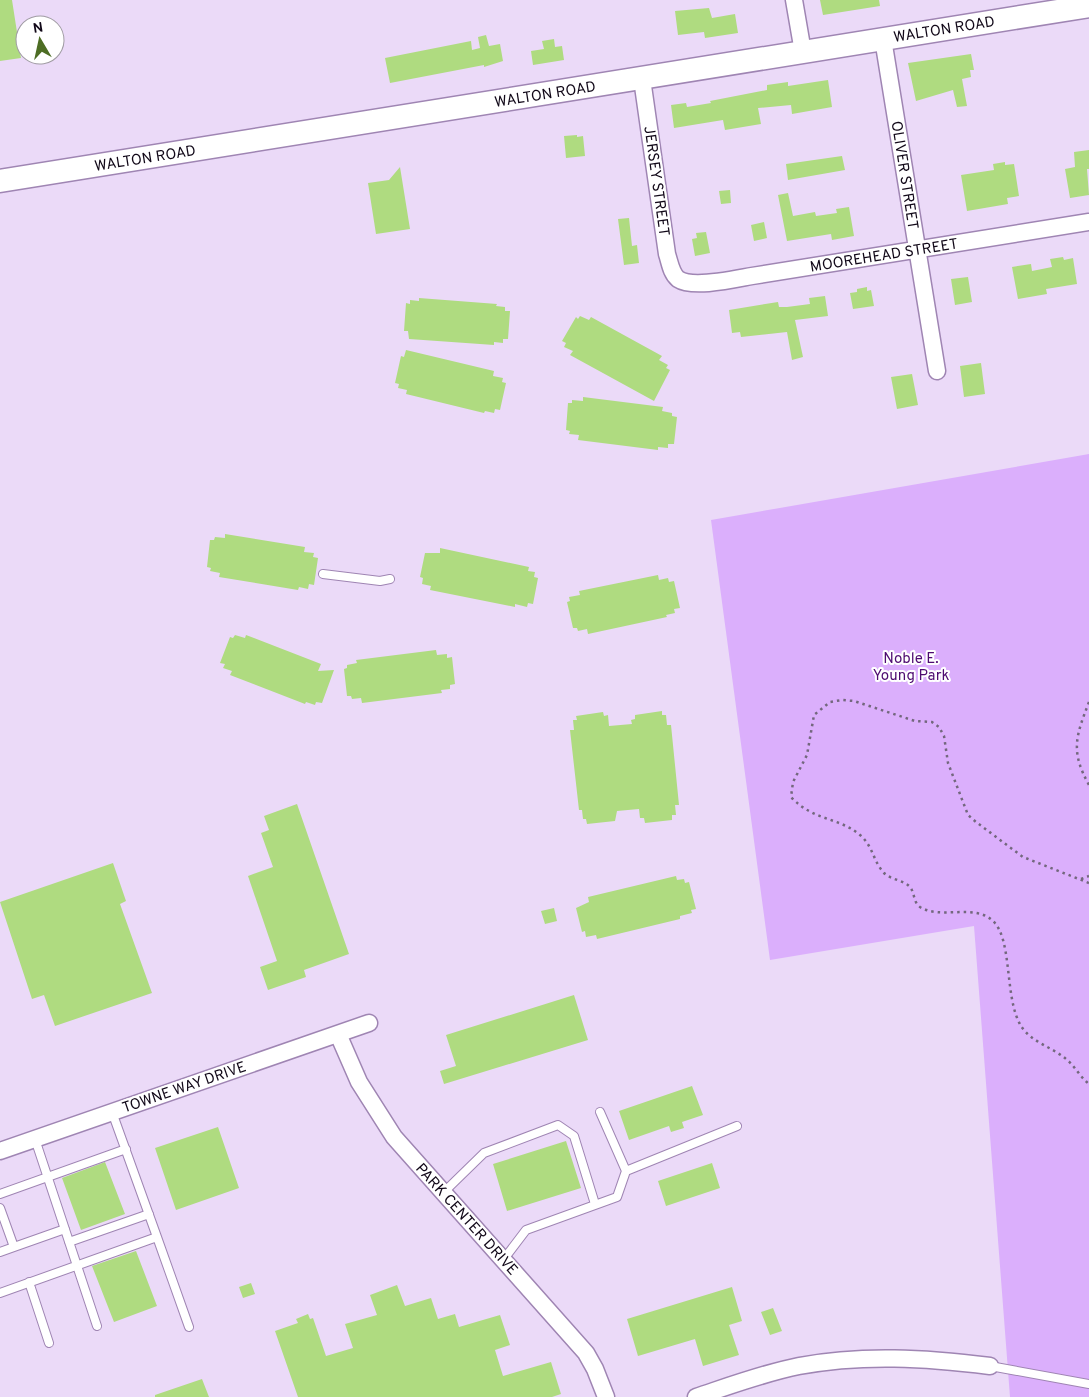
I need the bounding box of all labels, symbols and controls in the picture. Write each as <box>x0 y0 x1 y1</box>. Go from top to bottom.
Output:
street label: WALTON ROAD <box>892 13 996 48</box>
north arrow <box>15 15 65 65</box>
text: N <box>32 19 45 38</box>
street label: WALTON ROAD <box>493 78 597 113</box>
street label: OLIVER STREET <box>886 120 921 231</box>
street label: JERSEY STREET <box>638 125 673 238</box>
street label: WALTON ROAD <box>93 142 197 177</box>
street label: MOOREHEAD STREET <box>809 235 960 278</box>
park label: Noble E. Young Park <box>873 650 949 686</box>
street label: TOWNE WAY DRIVE <box>120 1058 249 1119</box>
street label: PARK CENTER DRIVE <box>411 1160 521 1280</box>

